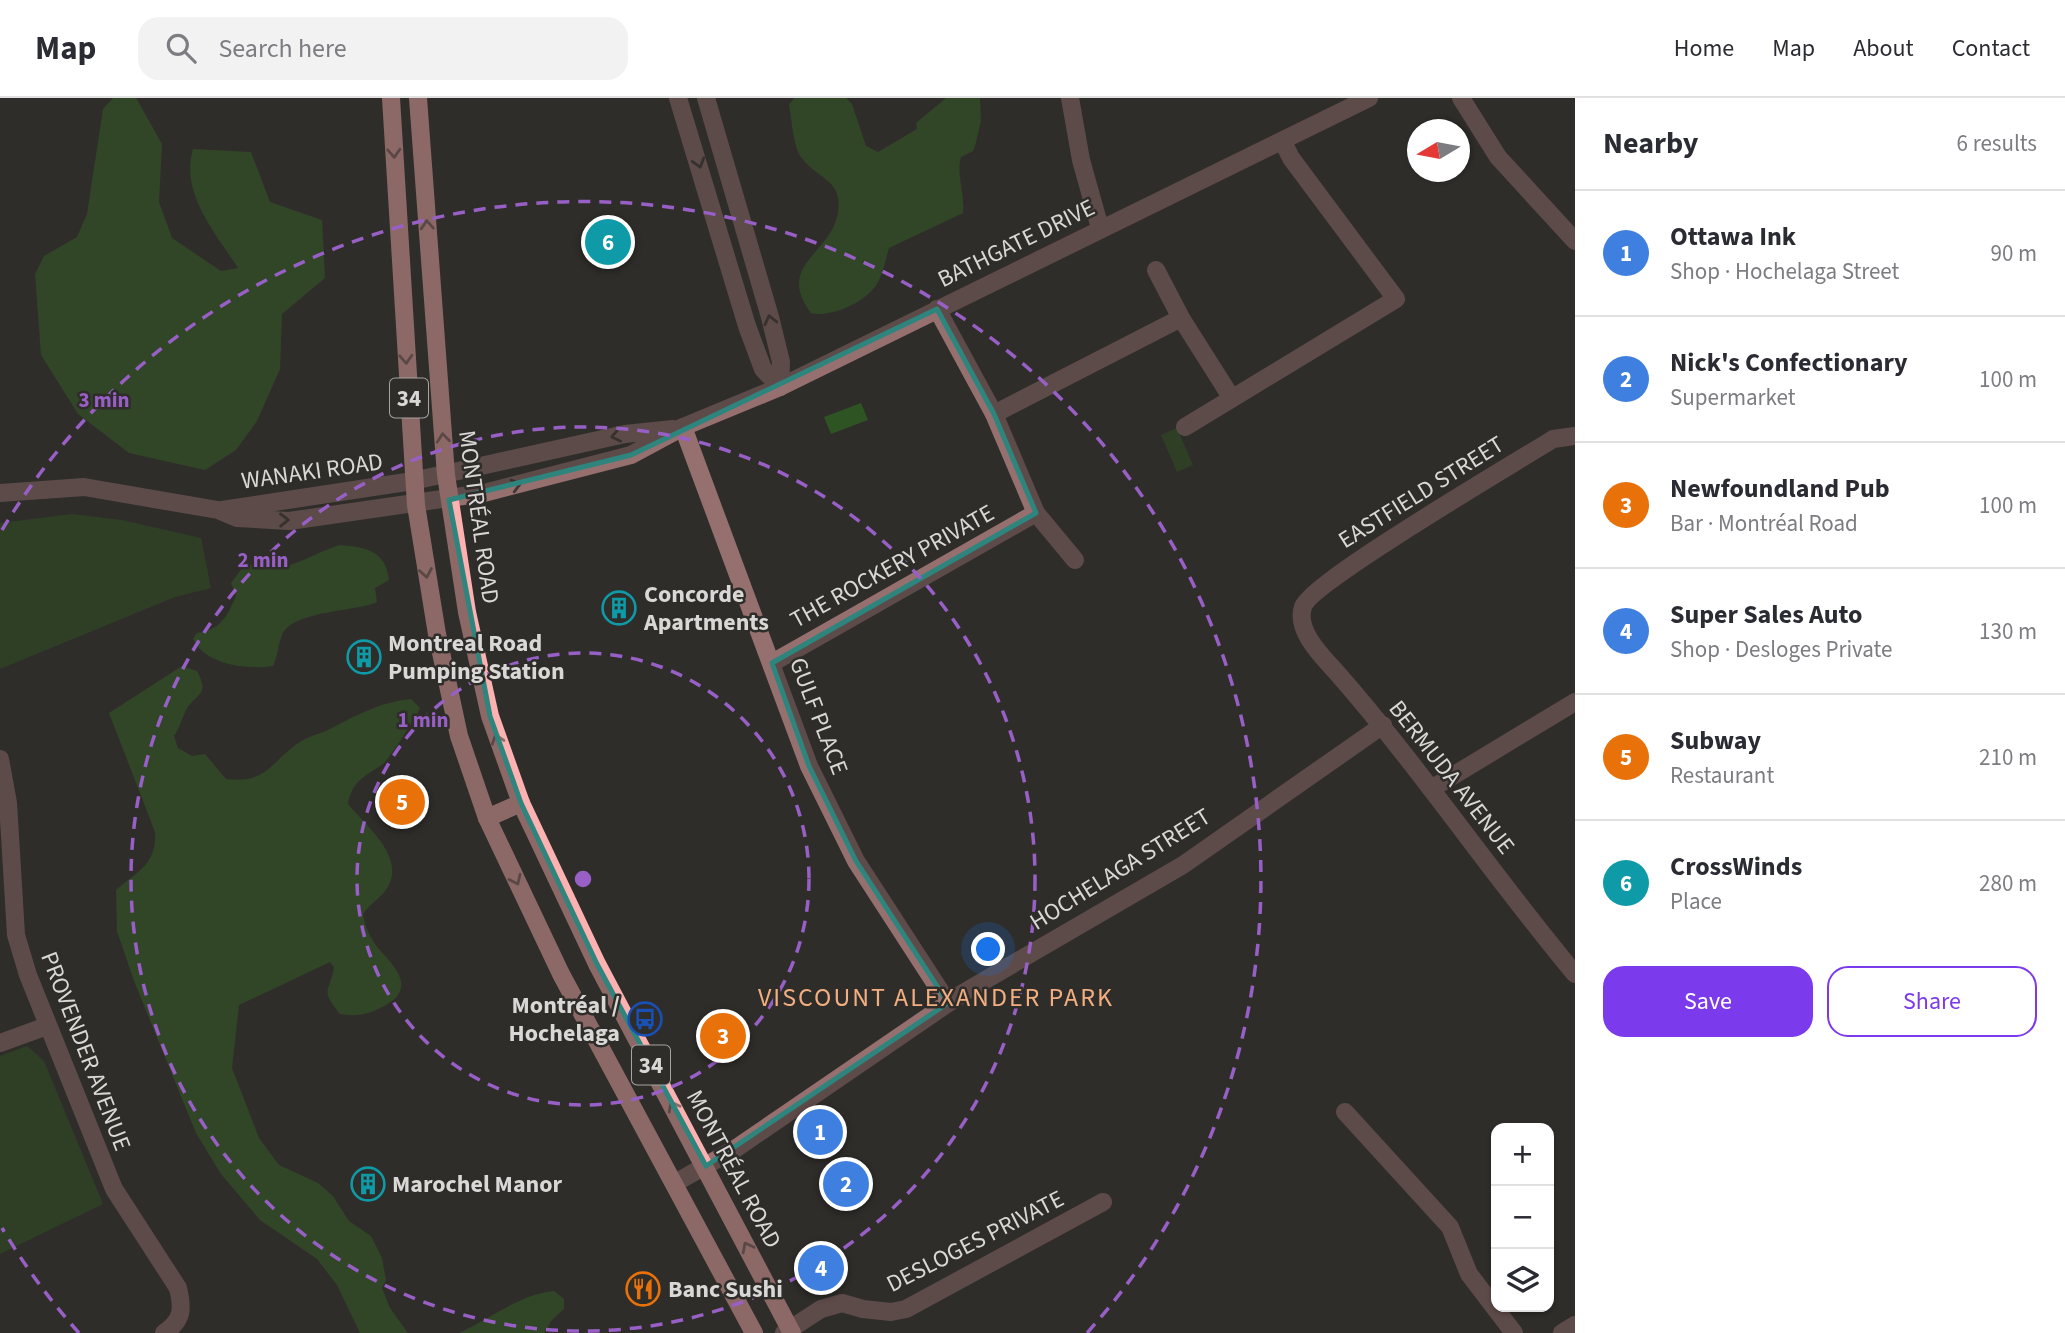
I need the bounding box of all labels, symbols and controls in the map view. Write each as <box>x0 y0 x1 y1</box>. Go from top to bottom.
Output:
search box <box>138 17 628 80</box>
text: Map <box>35 25 96 72</box>
icon: search <box>162 29 200 67</box>
text: Search here <box>218 30 347 67</box>
text: Home <box>1674 31 1734 66</box>
text: Map <box>1772 31 1815 66</box>
text: About <box>1853 31 1914 66</box>
text: Contact <box>1952 31 2030 66</box>
north arrow <box>1407 119 1470 182</box>
text: Nearby <box>1603 122 1698 165</box>
text: 6 results <box>1957 127 2037 160</box>
one-way arrow <box>387 148 402 159</box>
one-way arrow <box>691 157 706 169</box>
street label: BATHGATE DRIVE <box>932 190 1101 297</box>
pin: 6 <box>585 216 631 268</box>
text: Ottawa Ink <box>1670 218 1796 255</box>
one-way arrow <box>419 219 434 230</box>
text: 1 <box>1620 237 1632 270</box>
text: 90 m <box>1990 237 2037 270</box>
text: Shop · Hochelaga Street <box>1670 255 1899 288</box>
one-way arrow <box>764 314 779 326</box>
text: Nick's Confectionary <box>1670 344 1908 381</box>
one-way arrow <box>399 353 414 364</box>
text: 2 <box>1620 363 1632 396</box>
text: 100 m <box>1979 363 2037 396</box>
road number: 34 <box>390 378 428 418</box>
text: Supermarket <box>1670 381 1796 414</box>
text: 3 min <box>78 385 130 415</box>
street label: EASTFIELD STREET <box>1331 427 1511 558</box>
street label: MONTRÉAL ROAD <box>449 428 508 606</box>
one-way arrow <box>610 428 622 442</box>
one-way arrow <box>435 432 450 444</box>
street label: WANAKI ROAD <box>239 444 385 499</box>
text: Newfoundland Pub <box>1670 470 1890 507</box>
one-way arrow <box>510 479 522 493</box>
text: 3 <box>1620 489 1632 522</box>
text: 100 m <box>1979 489 2037 522</box>
street label: THE ROCKERY PRIVATE <box>784 496 1001 637</box>
text: Bar · Montréal Road <box>1670 507 1858 540</box>
one-way arrow <box>279 513 290 528</box>
text: 2 min <box>237 545 289 575</box>
one-way arrow <box>417 567 432 579</box>
place label: Concorde Apartments <box>643 577 769 640</box>
building icon: Concorde Apartments <box>600 589 638 627</box>
text: Super Sales Auto <box>1670 596 1862 633</box>
text: 4 <box>1620 615 1632 648</box>
text: 130 m <box>1979 615 2037 648</box>
place label: Montreal Road Pumping Station <box>388 626 565 689</box>
text: Shop · Desloges Private <box>1670 633 1892 666</box>
building icon: Montreal Road Pumping Station <box>345 638 383 676</box>
street label: GULF PLACE <box>780 652 857 780</box>
street label: BERMUDA AVENUE <box>1380 693 1523 862</box>
text: 1 min <box>397 705 449 735</box>
text: Subway <box>1670 722 1761 759</box>
one-way arrow <box>491 733 506 745</box>
text: 5 <box>1620 741 1632 774</box>
text: 210 m <box>1979 741 2037 774</box>
text: Restaurant <box>1670 759 1774 792</box>
pin: 5 <box>379 776 425 828</box>
street label: HOCHELAGA STREET <box>1023 799 1218 939</box>
text: CrossWinds <box>1670 848 1802 885</box>
centre of rings <box>571 867 595 891</box>
text: 6 <box>1620 867 1632 900</box>
text: 280 m <box>1979 867 2037 900</box>
one-way arrow <box>507 873 521 885</box>
text: Place <box>1670 885 1722 918</box>
your location <box>971 932 1005 966</box>
street label: PROVENDER AVENUE <box>31 947 140 1156</box>
button: Save <box>1603 966 1813 1037</box>
button: Share <box>1827 966 2037 1037</box>
district label: VISCOUNT ALEXANDER PARK <box>758 979 1114 1016</box>
place label: Montréal / Hochelaga <box>509 988 620 1051</box>
bus stop icon: Montréal / Hochelaga <box>626 1000 664 1038</box>
pin: 3 <box>700 1010 746 1062</box>
road number: 34 <box>632 1046 670 1084</box>
street label: MONTRÉAL ROAD <box>677 1084 790 1255</box>
one-way arrow <box>668 1100 681 1113</box>
pin: 1 <box>797 1106 843 1158</box>
map controls <box>1491 1123 1554 1312</box>
button: + <box>1491 1123 1554 1186</box>
pin: 2 <box>823 1158 869 1210</box>
building icon: Marochel Manor <box>349 1165 387 1203</box>
place label: Marochel Manor <box>392 1167 563 1202</box>
street label: DESLOGES PRIVATE <box>880 1182 1070 1301</box>
button: − <box>1491 1186 1554 1249</box>
one-way arrow <box>742 1242 756 1254</box>
pin: 4 <box>798 1242 844 1294</box>
button: layers <box>1491 1249 1554 1312</box>
restaurant icon: Banc Sushi <box>624 1270 662 1308</box>
place label: Banc Sushi <box>668 1272 783 1307</box>

